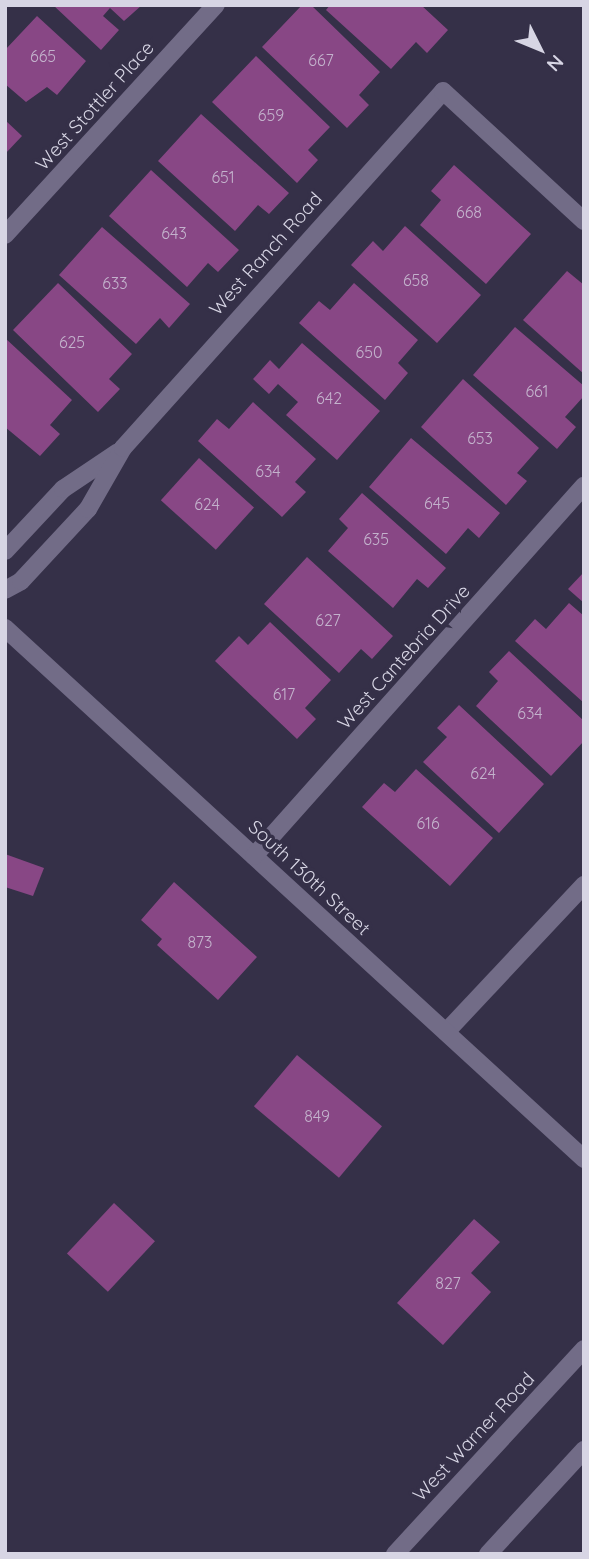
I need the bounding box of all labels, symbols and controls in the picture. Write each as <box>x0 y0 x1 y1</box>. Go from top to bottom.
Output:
north arrow <box>505 14 575 84</box>
street label: West Stottler Place <box>31 37 159 175</box>
house number: 665 <box>30 46 56 66</box>
house number: 667 <box>308 50 334 70</box>
text: N <box>542 50 569 77</box>
house number: 659 <box>258 105 284 125</box>
house number: 651 <box>211 167 235 187</box>
street label: West Ranch Road <box>205 188 327 320</box>
house number: 668 <box>456 202 482 222</box>
house number: 643 <box>161 223 187 243</box>
house number: 658 <box>403 270 429 290</box>
house number: 633 <box>102 273 128 293</box>
house number: 625 <box>59 332 85 352</box>
house number: 650 <box>356 342 382 362</box>
house number: 661 <box>525 381 549 401</box>
house number: 642 <box>316 388 342 408</box>
house number: 653 <box>467 428 493 448</box>
house number: 634 <box>255 461 281 481</box>
house number: 645 <box>424 493 450 513</box>
house number: 624 <box>194 494 220 514</box>
house number: 635 <box>363 529 389 549</box>
street label: West Cantebria Drive <box>333 580 475 734</box>
house number: 627 <box>315 610 341 630</box>
house number: 617 <box>273 684 295 704</box>
house number: 634 <box>517 703 543 723</box>
house number: 624 <box>470 763 496 783</box>
house number: 616 <box>416 813 440 833</box>
street label: South 130th Street <box>243 816 375 940</box>
house number: 873 <box>188 932 212 952</box>
house number: 849 <box>304 1106 330 1126</box>
house number: 827 <box>435 1273 461 1293</box>
street label: West Warner Road <box>408 1368 540 1506</box>

